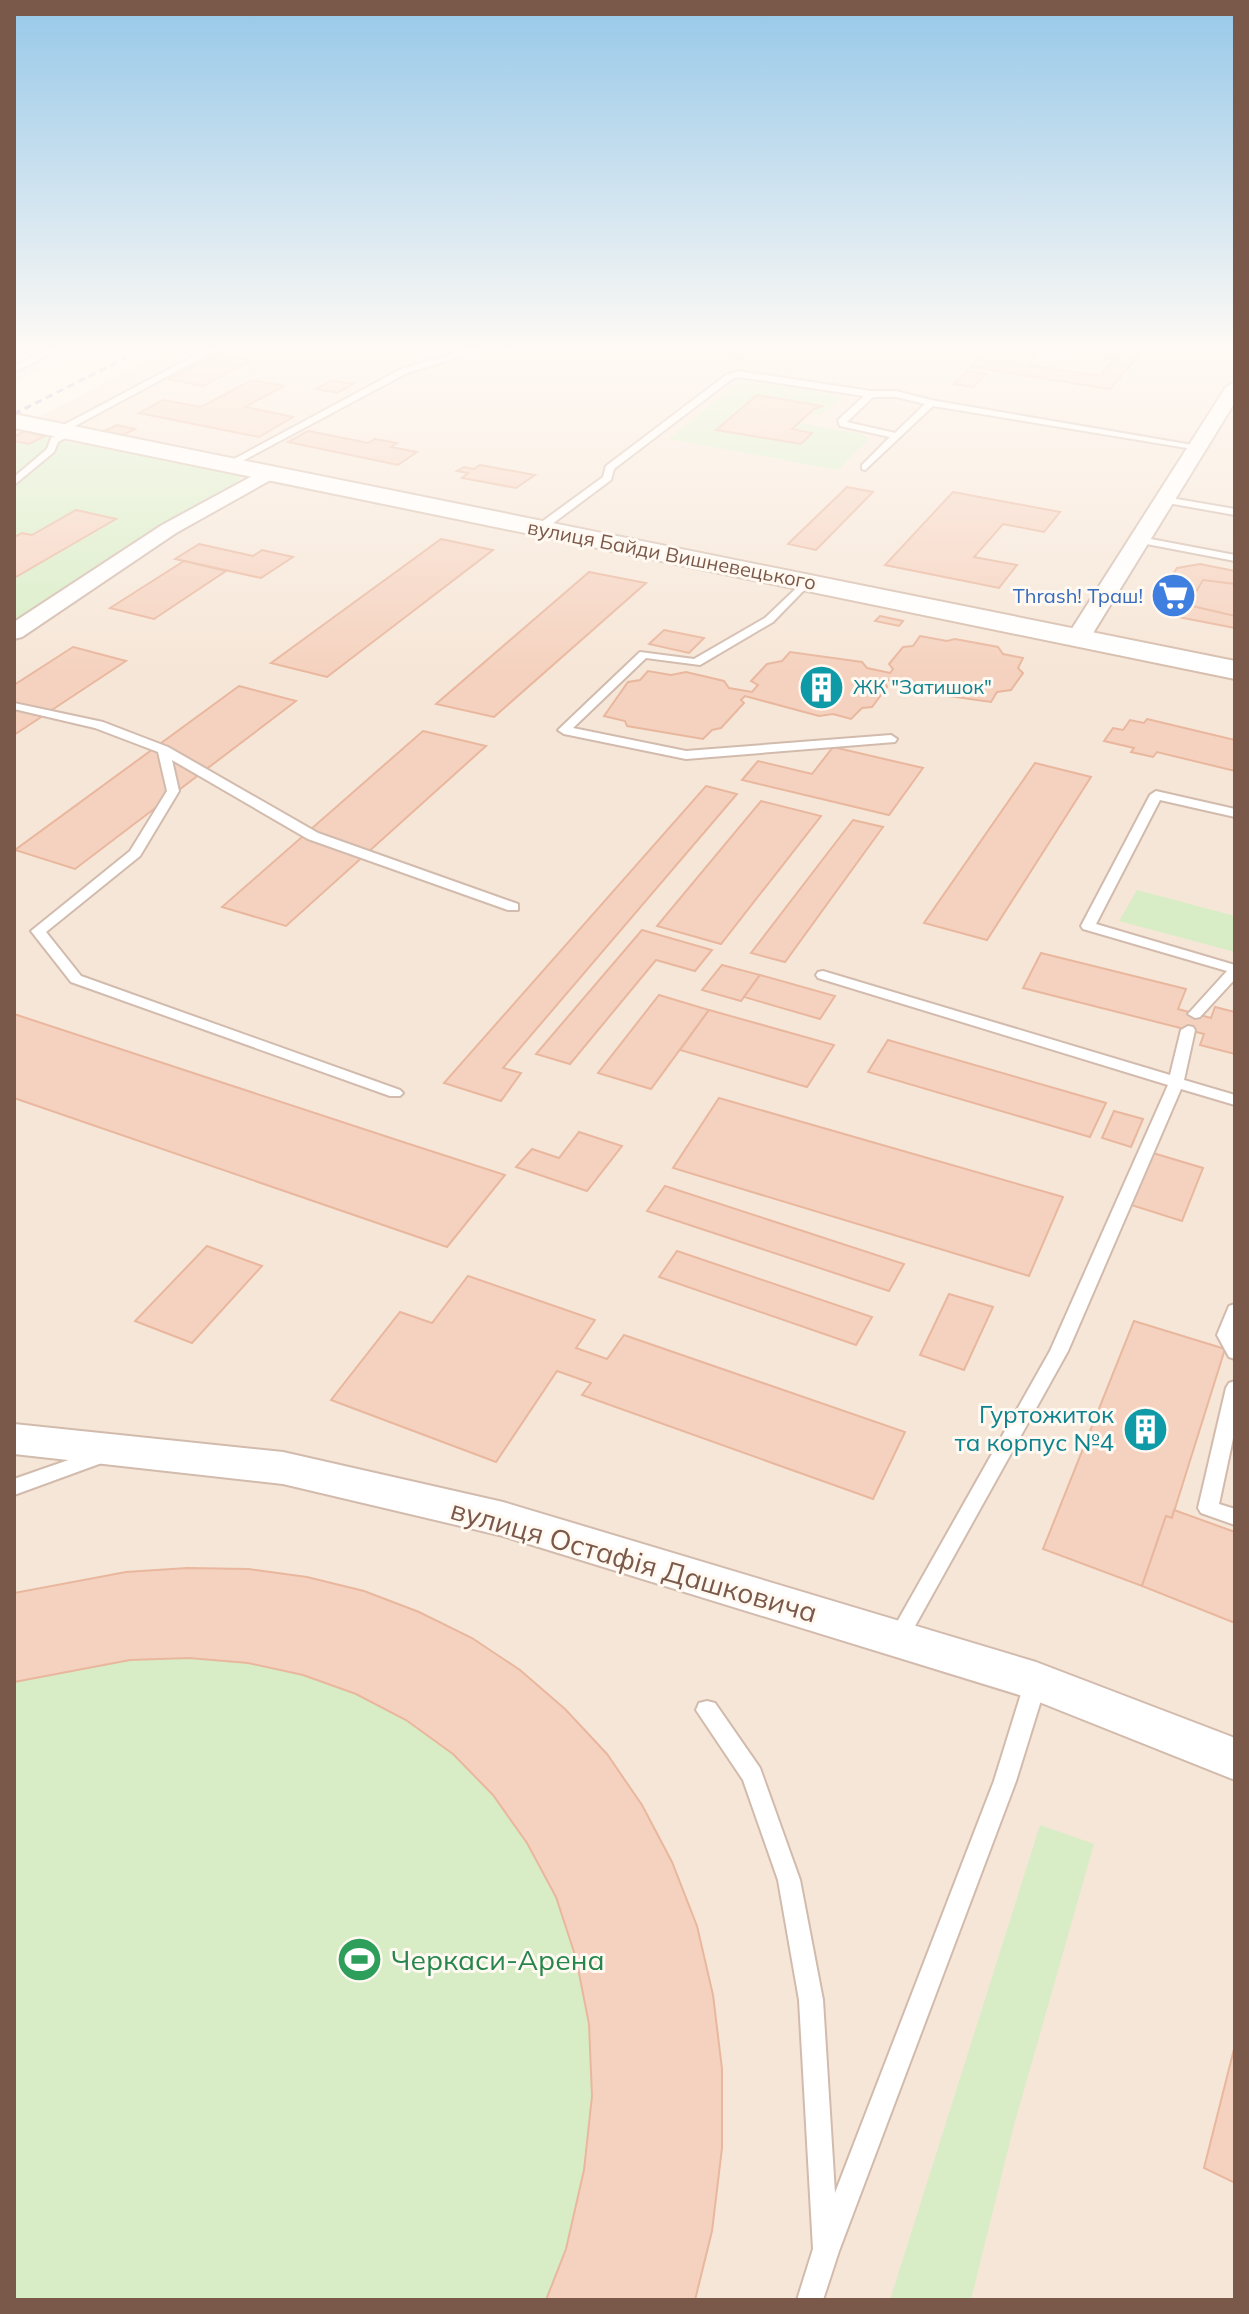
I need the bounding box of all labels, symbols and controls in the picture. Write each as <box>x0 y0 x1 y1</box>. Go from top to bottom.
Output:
street label: вулиця Байди Вишневецького <box>526 514 819 595</box>
supermarket icon: Thrash! Траш! <box>1150 572 1198 620</box>
place label: Thrash! Траш! <box>1013 583 1143 608</box>
building icon: ЖК "Затишок" <box>798 663 846 711</box>
place label: ЖК "Затишок" <box>853 674 992 699</box>
place label: Гуртожиток та корпус №4 <box>955 1399 1114 1457</box>
building icon: Гуртожиток та корпус №4 <box>1121 1405 1169 1453</box>
street label: вулиця Остафія Дашковича <box>447 1491 821 1630</box>
sports icon: Черкаси-Арена <box>336 1936 384 1984</box>
place label: Черкаси-Арена <box>391 1942 604 1977</box>

